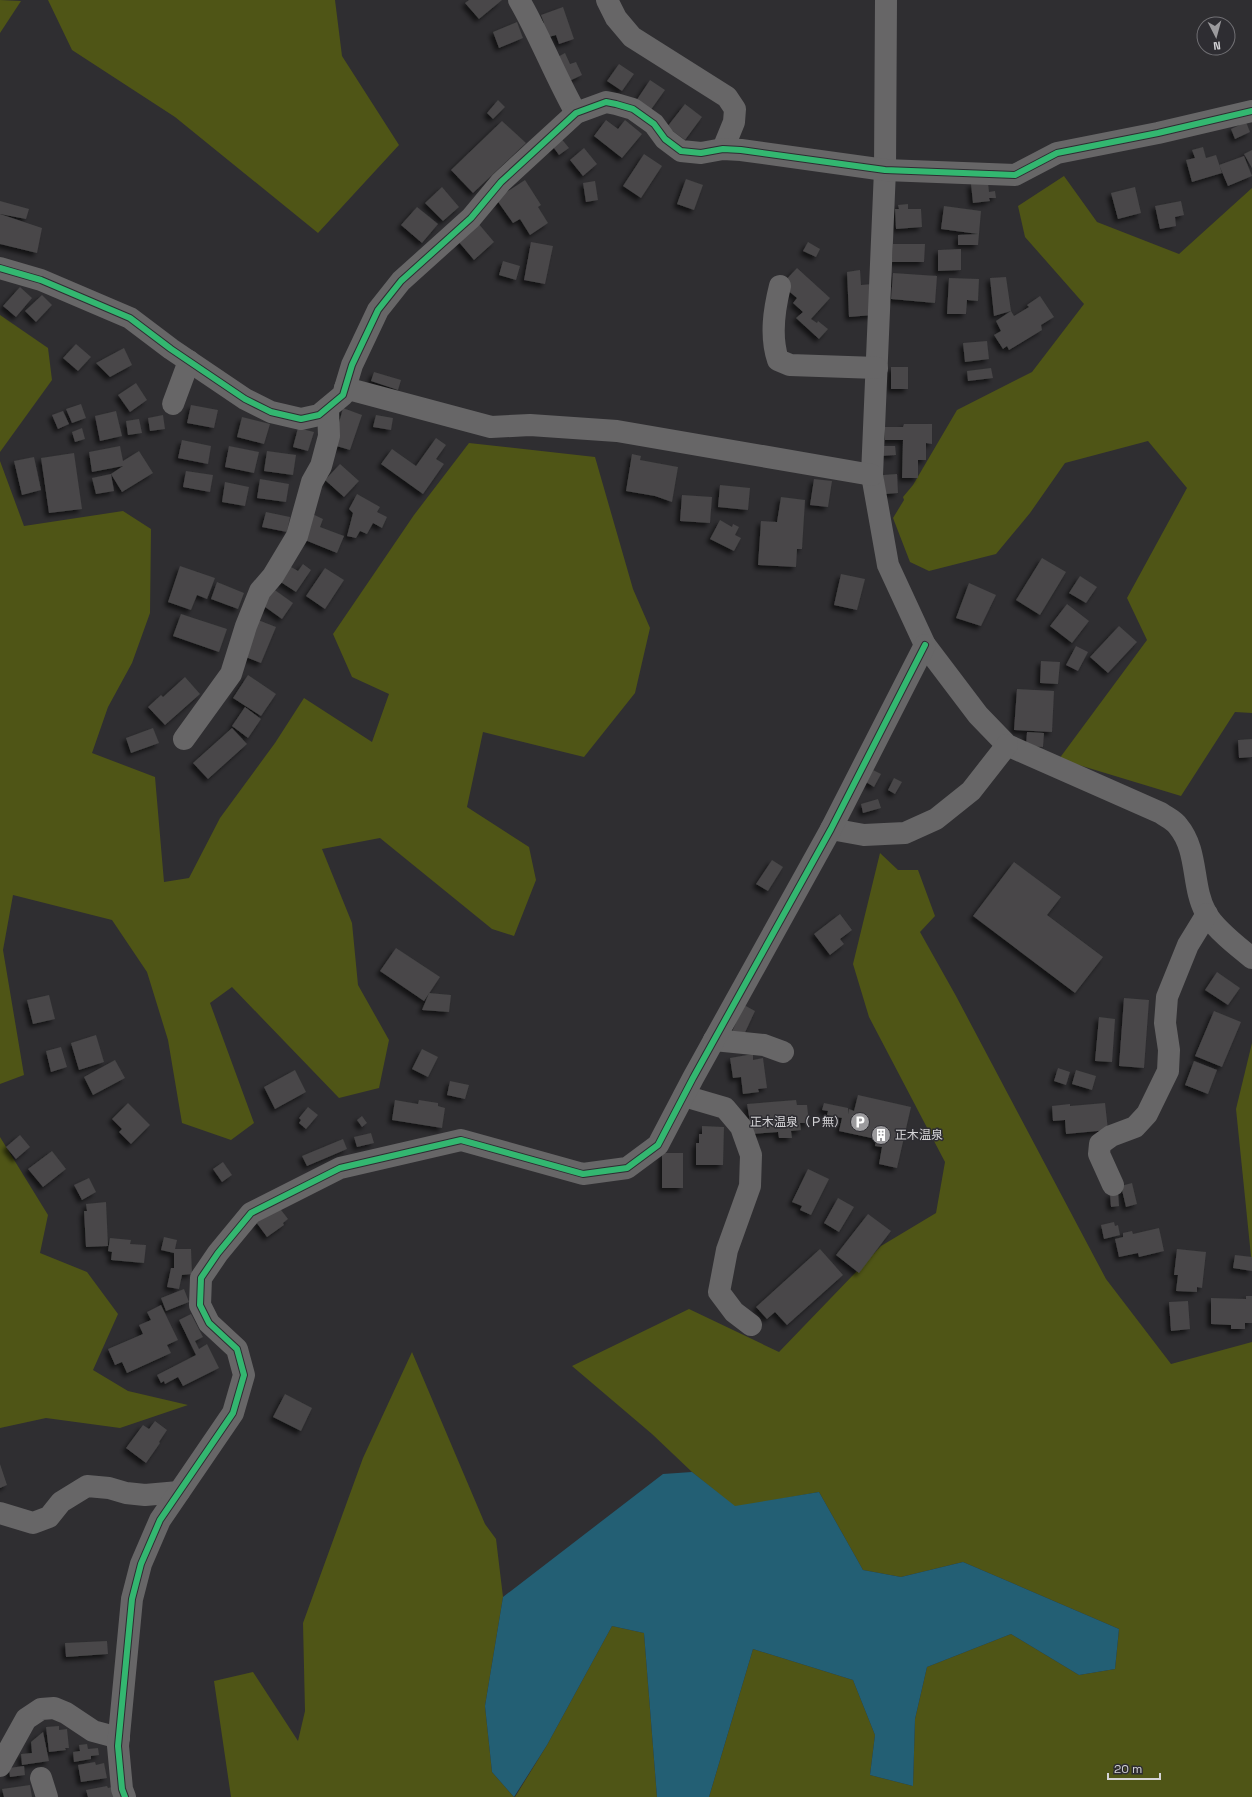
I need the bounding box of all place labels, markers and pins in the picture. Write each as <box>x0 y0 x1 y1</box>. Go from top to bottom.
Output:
parking icon: 正木温泉（Ｐ無） <box>849 1111 871 1133</box>
place label: 正木温泉（Ｐ無） <box>750 1114 846 1130</box>
building icon: 正木温泉 <box>870 1124 892 1146</box>
place label: 正木温泉 <box>895 1127 943 1143</box>

